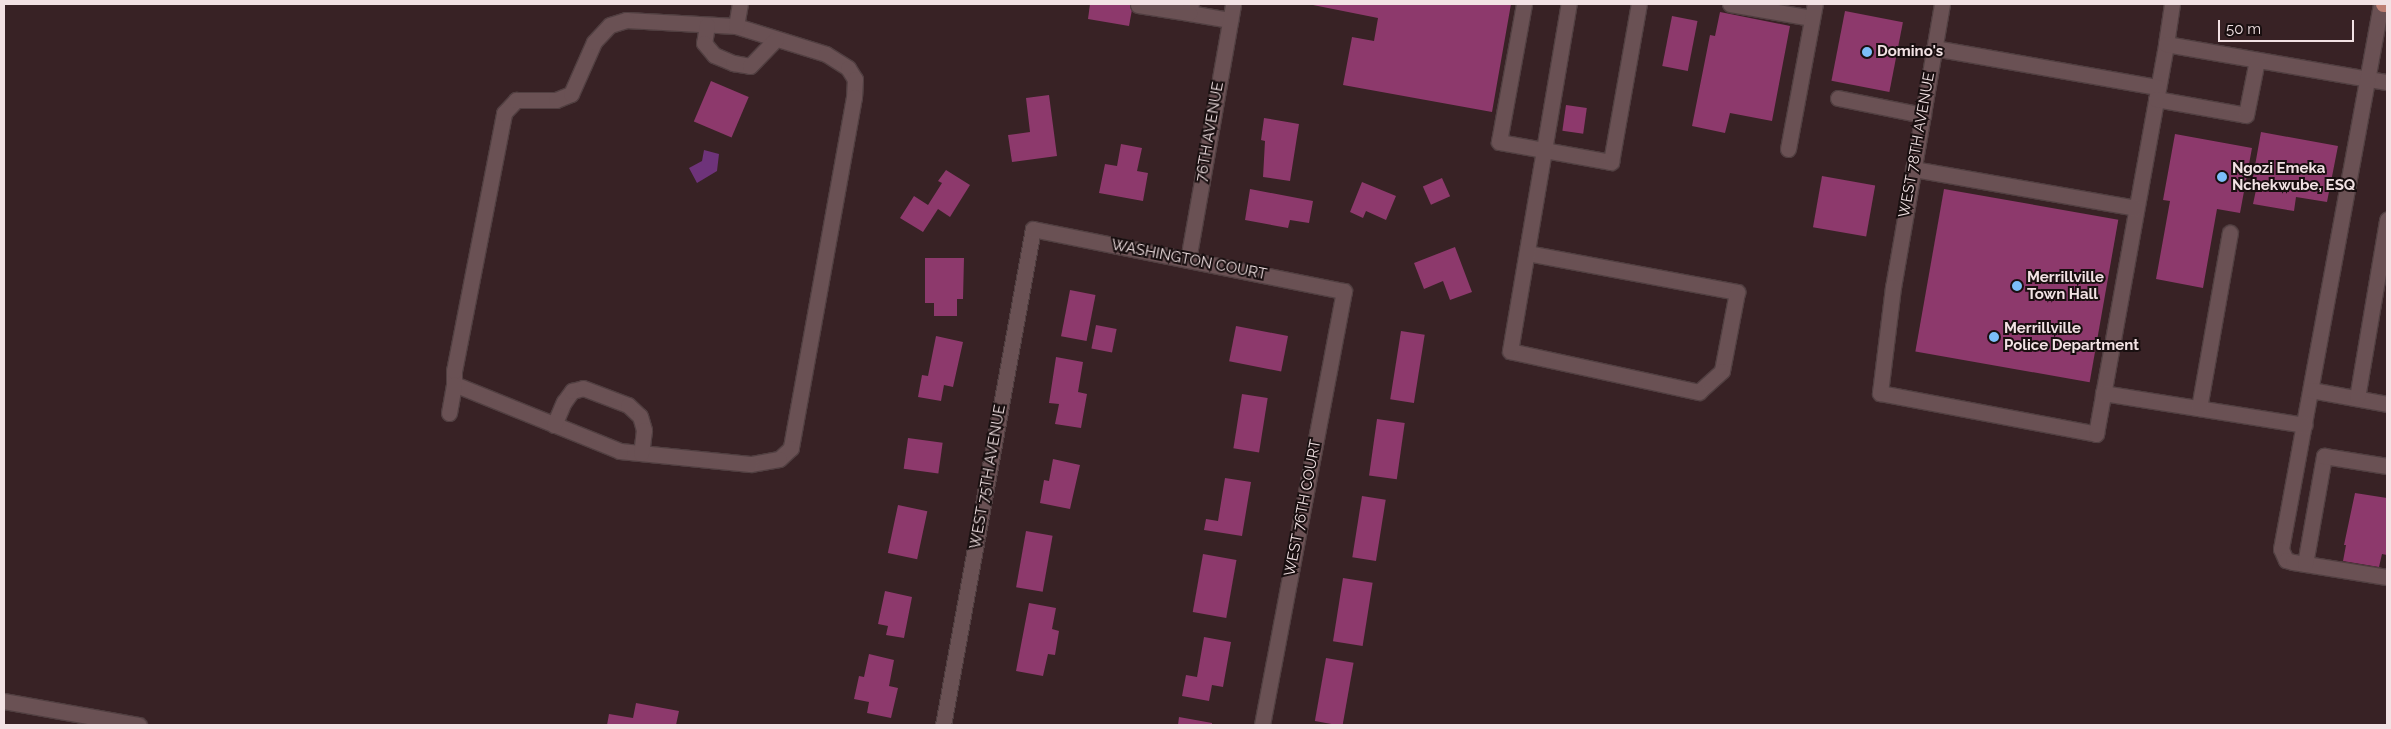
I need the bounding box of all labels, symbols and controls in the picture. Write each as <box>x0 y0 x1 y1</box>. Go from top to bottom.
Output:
scale bar <box>2221 10 2357 42</box>
text: 50 m <box>2226 20 2261 38</box>
place label: Domino's <box>1877 43 1943 61</box>
marker: Domino's <box>1861 46 1873 58</box>
street label: WEST 78TH AVENUE <box>1895 70 1939 220</box>
street label: 76TH AVENUE <box>1192 80 1228 184</box>
place label: Ngozi Emeka Nchekwube, ESQ <box>2232 159 2355 194</box>
marker: Ngozi Emeka Nchekwube, ESQ <box>2216 171 2228 183</box>
street label: WASHINGTON COURT <box>1110 236 1268 284</box>
place label: Merrillville Town Hall <box>2027 268 2104 303</box>
marker: Merrillville Town Hall <box>2011 280 2023 292</box>
place label: Merrillville Police Department <box>2004 319 2139 354</box>
marker: Merrillville Police Department <box>1988 331 2000 343</box>
street label: WEST 75TH AVENUE <box>966 403 1010 551</box>
street label: WEST 76TH COURT <box>1281 438 1325 578</box>

